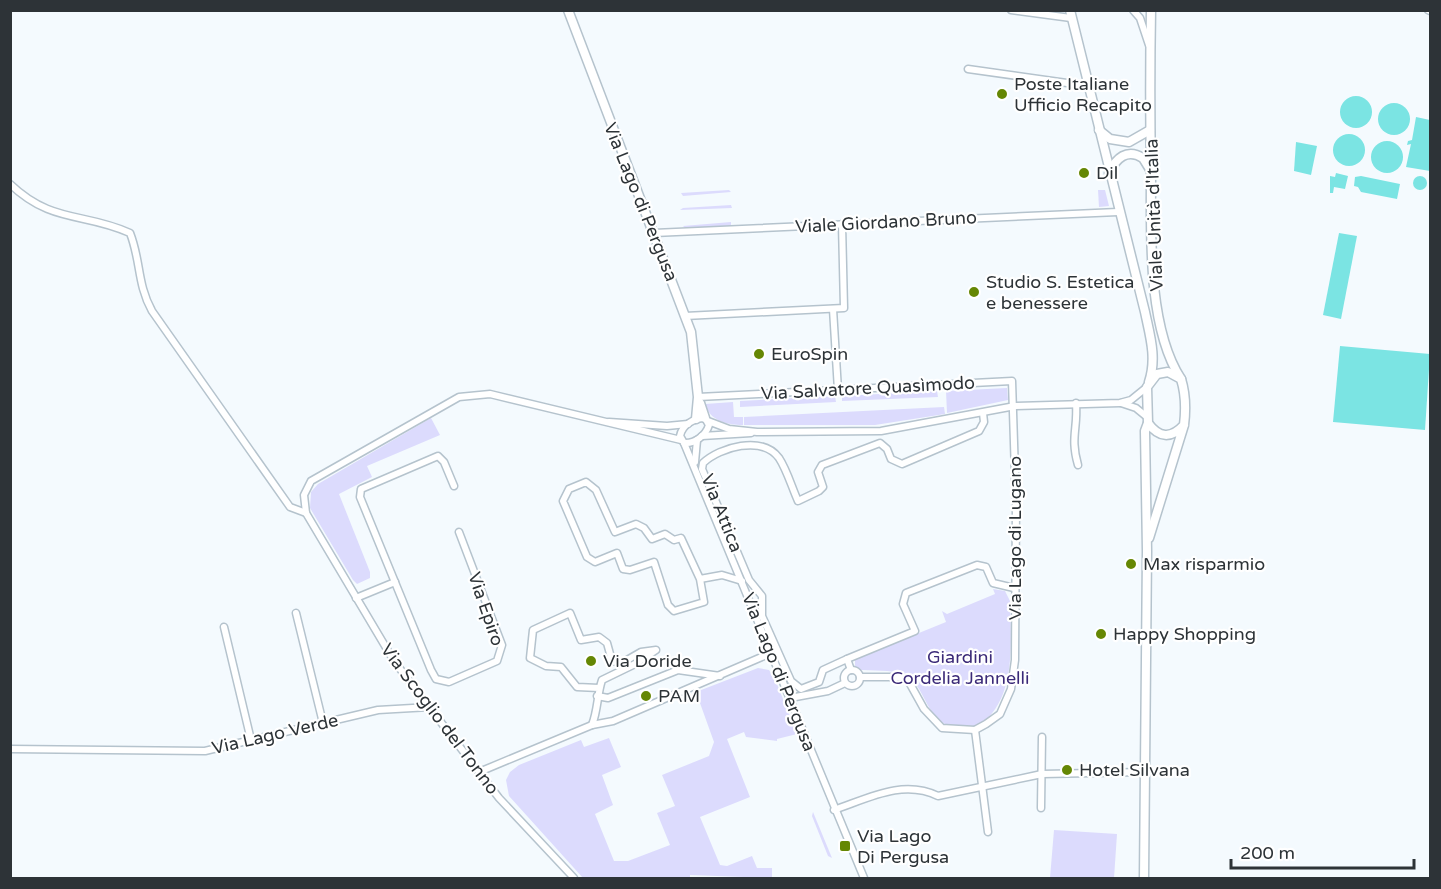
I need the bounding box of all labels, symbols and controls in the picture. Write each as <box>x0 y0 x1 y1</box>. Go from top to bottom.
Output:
place label: Poste Italiane Ufficio Recapito <box>1014 73 1152 116</box>
marker: Poste Italiane Ufficio Recapito <box>995 87 1009 101</box>
street label: Via Lago di Pergusa <box>599 119 683 285</box>
street label: Viale Unità d'Italia <box>1140 138 1168 292</box>
place label: Dil <box>1096 162 1118 184</box>
marker: Dil <box>1077 166 1091 180</box>
street label: Viale Giordano Bruno <box>794 206 978 238</box>
place label: Studio S. Estetica e benessere <box>986 271 1134 314</box>
marker: Studio S. Estetica e benessere <box>967 285 981 299</box>
place label: EuroSpin <box>771 343 848 365</box>
marker: EuroSpin <box>752 347 766 361</box>
street label: Via Salvatore Quasìmodo <box>760 371 976 405</box>
street label: Via Lago di Lugano <box>1004 456 1026 620</box>
street label: Via Attica <box>696 471 748 555</box>
place label: Max risparmio <box>1143 553 1265 575</box>
marker: Max risparmio <box>1124 557 1138 571</box>
street label: Via Epiro <box>463 569 509 649</box>
street label: Via Lago di Pergusa <box>737 589 821 755</box>
place label: Happy Shopping <box>1113 623 1256 645</box>
marker: Happy Shopping <box>1094 627 1108 641</box>
street label: Via Scoglio del Tonno <box>376 639 504 799</box>
park label: Giardini Cordelia Jannelli <box>890 646 1030 689</box>
place label: Via Doride <box>603 650 692 672</box>
marker: Via Doride <box>584 654 598 668</box>
place label: PAM <box>658 685 700 707</box>
marker: PAM <box>639 689 653 703</box>
street label: Via Lago Verde <box>210 709 340 759</box>
place label: Hotel Silvana <box>1079 759 1190 781</box>
marker: Hotel Silvana <box>1060 763 1074 777</box>
place label: Via Lago Di Pergusa <box>857 825 949 868</box>
scale bar <box>1231 832 1414 870</box>
marker: Via Lago Di Pergusa <box>838 839 852 853</box>
text: 200 m <box>1240 842 1295 864</box>

